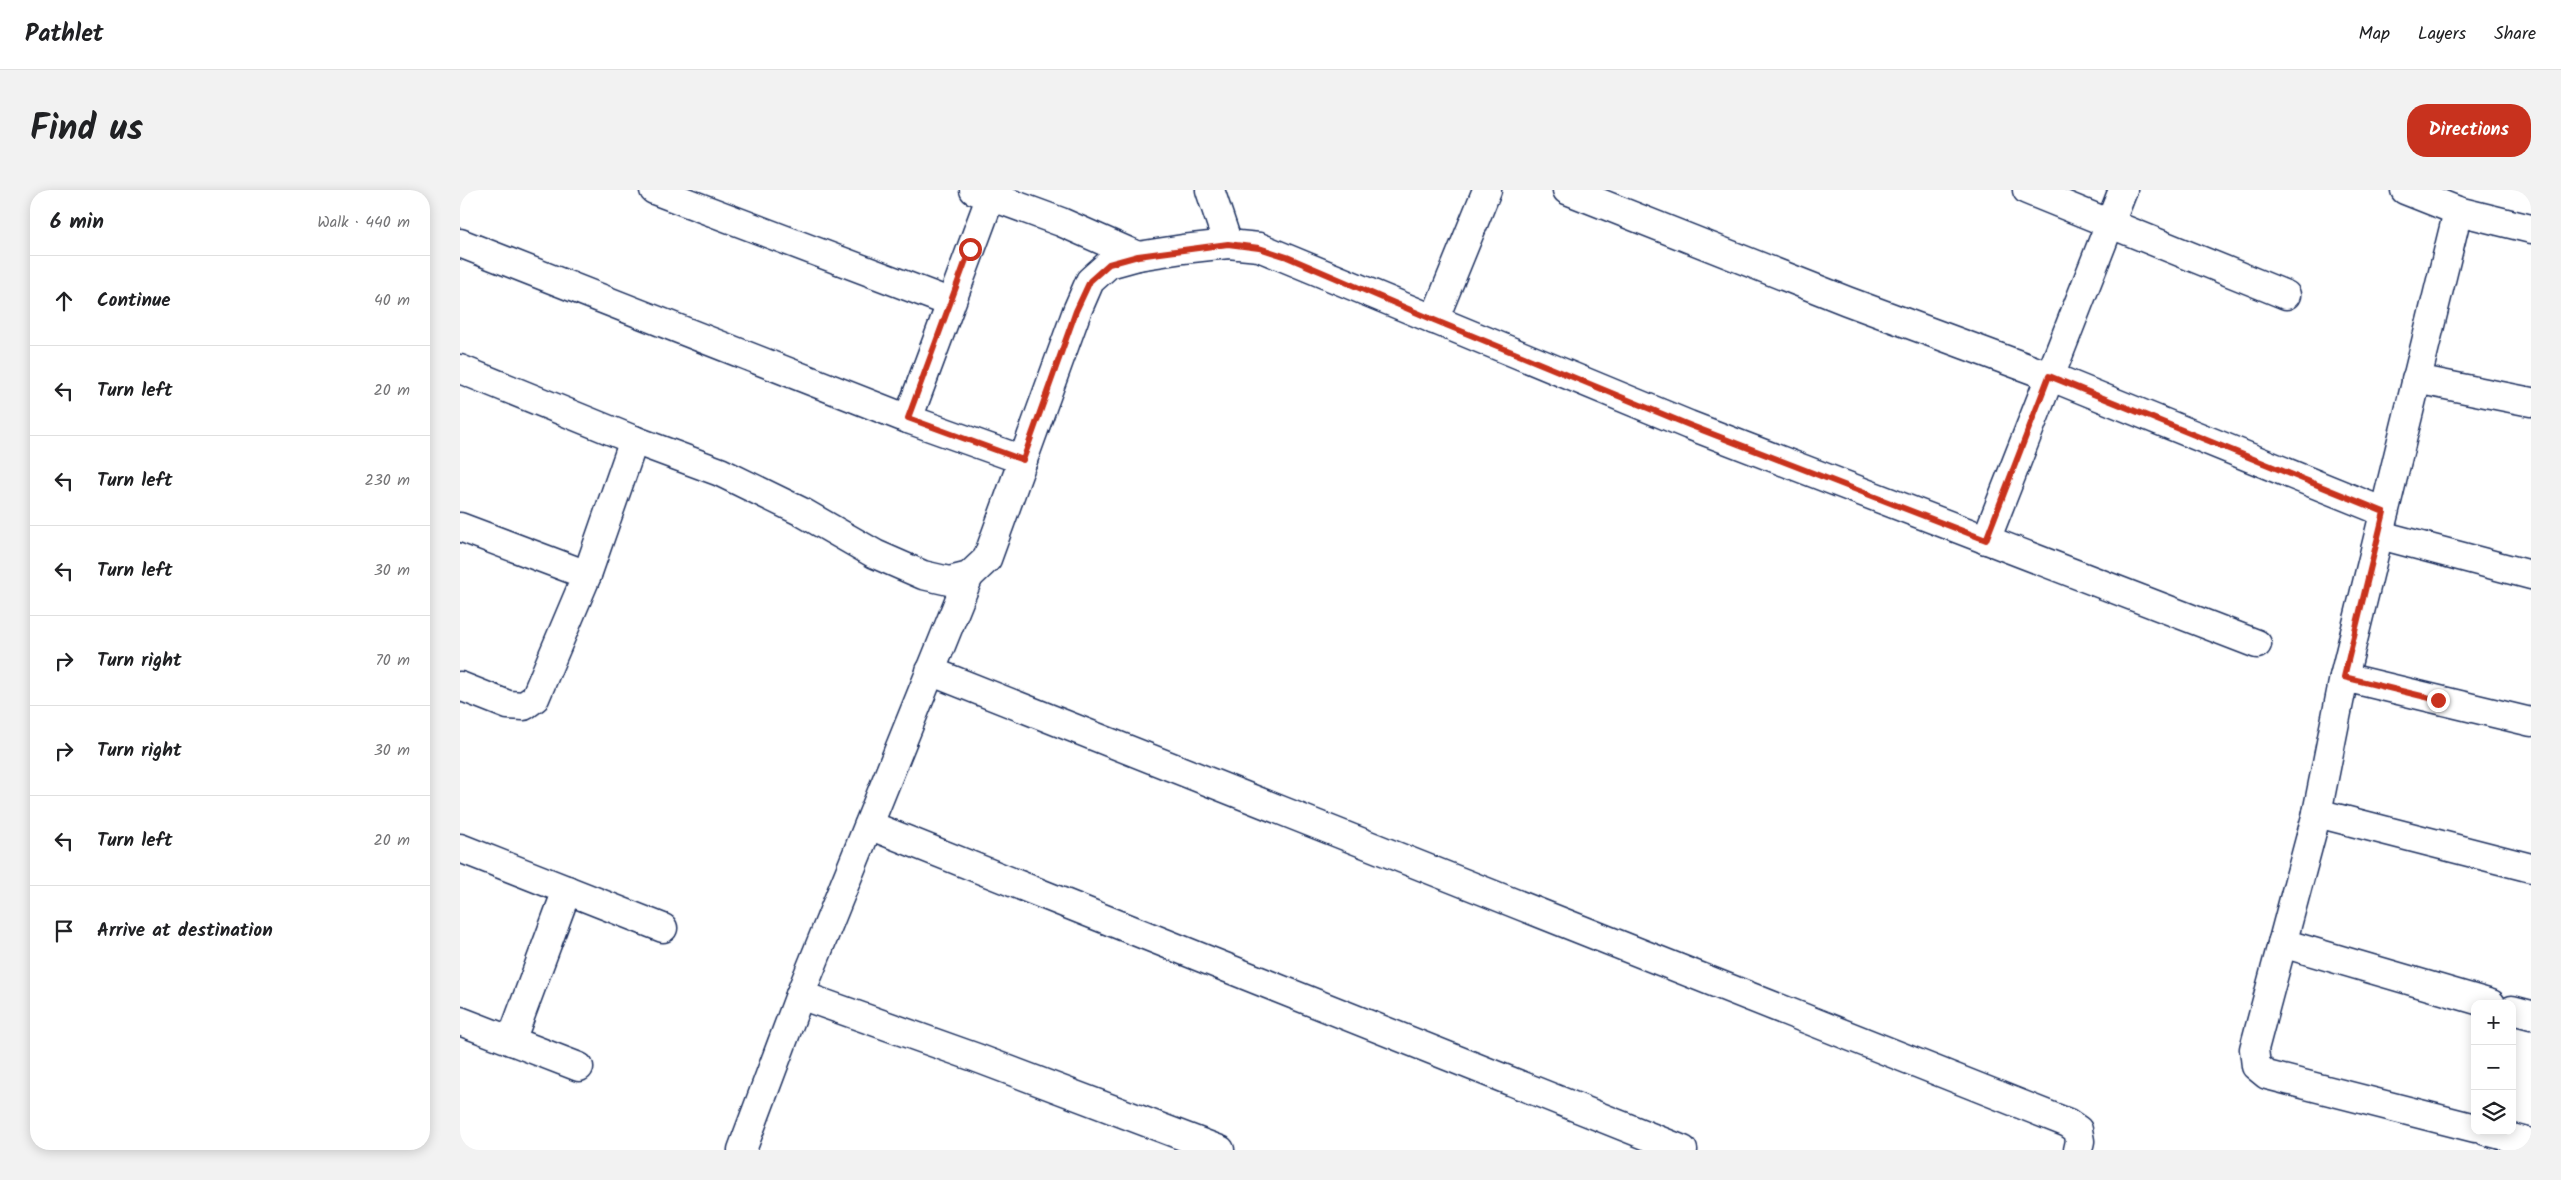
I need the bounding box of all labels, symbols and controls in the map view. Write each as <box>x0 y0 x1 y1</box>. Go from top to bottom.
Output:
text: Pathlet <box>25 15 104 54</box>
text: Map <box>2359 20 2390 49</box>
text: Layers <box>2418 20 2466 49</box>
text: Share <box>2494 20 2536 49</box>
text: Find us <box>30 102 143 158</box>
button: Directions <box>2407 104 2531 157</box>
text: 6 min <box>50 206 104 239</box>
text: Walk · 440 m <box>317 210 410 235</box>
route start <box>959 238 982 261</box>
text: Continue <box>97 286 170 316</box>
icon: ahead <box>50 287 78 315</box>
text: 40 m <box>374 288 410 313</box>
text: Turn left <box>97 376 172 406</box>
icon: left <box>50 377 78 405</box>
text: 20 m <box>374 378 410 403</box>
text: Turn left <box>97 466 172 496</box>
icon: left <box>50 467 78 495</box>
text: 230 m <box>364 468 410 493</box>
text: Turn left <box>97 556 172 586</box>
icon: left <box>50 557 78 585</box>
text: 30 m <box>374 558 410 583</box>
text: Turn right <box>97 646 182 676</box>
icon: right <box>50 647 78 675</box>
text: 70 m <box>375 648 410 673</box>
route end <box>2427 689 2450 712</box>
text: Turn right <box>97 736 182 766</box>
icon: right <box>50 737 78 765</box>
text: 30 m <box>374 738 410 763</box>
text: Turn left <box>97 826 172 856</box>
icon: left <box>50 827 78 855</box>
text: 20 m <box>374 828 410 853</box>
text: Arrive at destination <box>97 916 273 946</box>
icon: arrive <box>50 917 78 945</box>
map controls <box>2471 1000 2516 1135</box>
button: + <box>2471 1000 2516 1045</box>
button: − <box>2471 1045 2516 1090</box>
button: layers <box>2471 1090 2516 1135</box>

